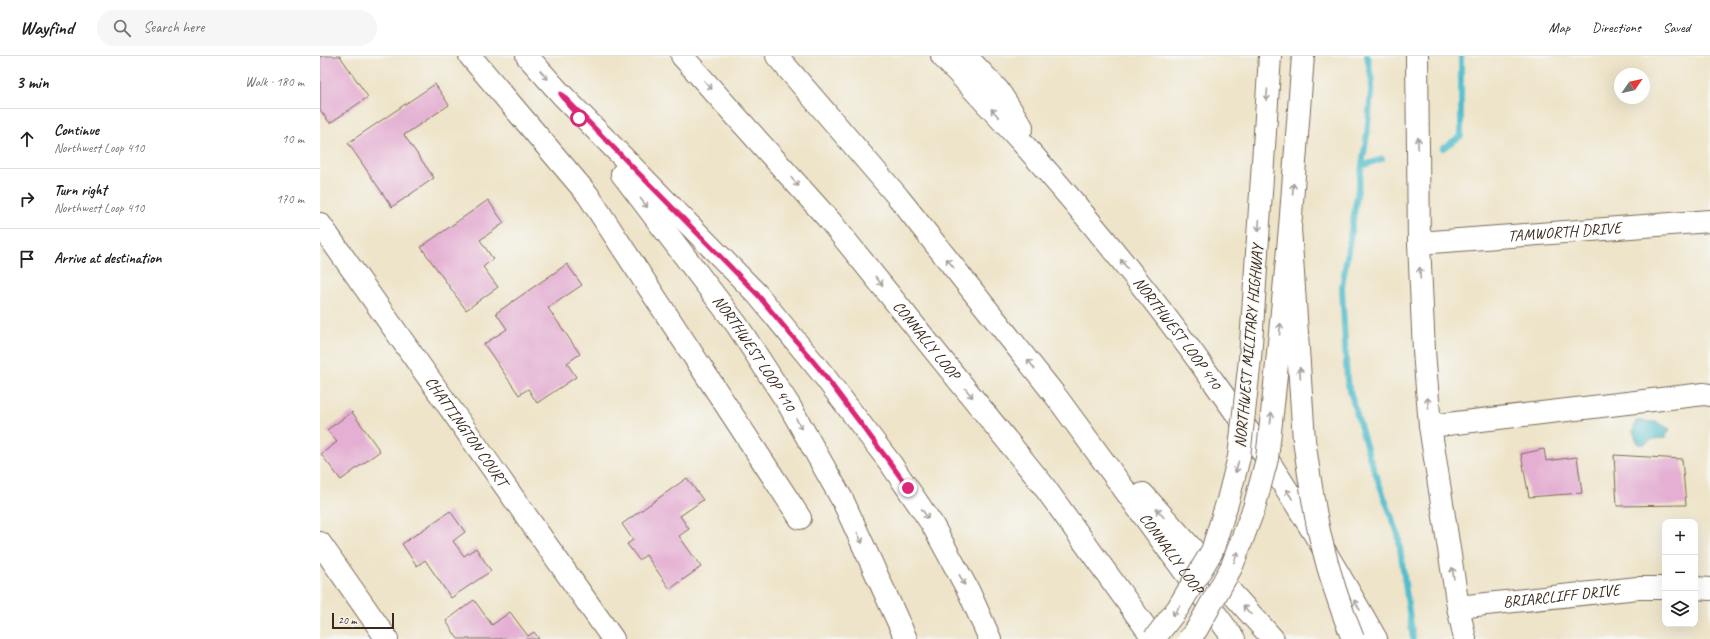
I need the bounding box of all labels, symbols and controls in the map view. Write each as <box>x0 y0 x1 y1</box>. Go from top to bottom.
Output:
search box <box>97 10 377 46</box>
text: Wayfind <box>20 16 73 40</box>
icon: search <box>111 17 133 39</box>
text: Search here <box>143 18 204 37</box>
text: Map <box>1549 19 1570 36</box>
text: Directions <box>1592 19 1641 36</box>
text: Saved <box>1663 19 1690 36</box>
north arrow <box>1614 68 1650 104</box>
one-way arrow <box>539 70 548 80</box>
text: 3 min <box>16 72 49 93</box>
text: Walk · 180 m <box>245 74 304 90</box>
one-way arrow <box>704 80 713 90</box>
one-way arrow <box>1263 88 1271 101</box>
one-way arrow <box>990 108 1000 118</box>
route start <box>570 109 588 127</box>
text: Continue <box>54 121 99 140</box>
icon: ahead <box>16 128 38 150</box>
text: 10 m <box>282 131 304 147</box>
one-way arrow <box>1414 137 1421 150</box>
text: Northwest Loop 410 <box>54 140 144 156</box>
one-way arrow <box>791 176 800 187</box>
text: Turn right <box>54 181 107 200</box>
one-way arrow <box>1290 183 1297 196</box>
icon: right <box>16 188 38 210</box>
text: 170 m <box>276 191 304 207</box>
one-way arrow <box>640 197 649 208</box>
text: Northwest Loop 410 <box>54 200 144 216</box>
one-way arrow <box>1255 218 1262 231</box>
street label: TAMWORTH DRIVE <box>1507 218 1624 246</box>
street label: NORTHWEST MILITARY HIGHWAY <box>1230 241 1268 448</box>
icon: arrive <box>16 248 38 270</box>
text: Arrive at destination <box>54 249 161 268</box>
one-way arrow <box>946 257 955 268</box>
one-way arrow <box>1120 258 1128 269</box>
one-way arrow <box>1417 267 1424 280</box>
street label: NORTHWEST LOOP 410 <box>1129 273 1227 395</box>
one-way arrow <box>874 276 883 287</box>
street label: NORTHWEST LOOP 410 <box>708 291 801 416</box>
street label: CONNALLY LOOP <box>888 297 966 386</box>
one-way arrow <box>1276 323 1283 336</box>
one-way arrow <box>1027 359 1036 370</box>
one-way arrow <box>1296 367 1304 380</box>
street label: CHATTINGTON COURT <box>421 373 514 493</box>
one-way arrow <box>965 388 973 399</box>
one-way arrow <box>1425 397 1432 410</box>
one-way arrow <box>1267 412 1275 425</box>
one-way arrow <box>796 418 803 430</box>
one-way arrow <box>1232 460 1240 473</box>
route end <box>899 479 917 497</box>
one-way arrow <box>1285 488 1293 500</box>
one-way arrow <box>921 508 929 519</box>
one-way arrow <box>1156 508 1165 518</box>
street label: CONNALLY LOOP <box>1135 509 1209 600</box>
map controls <box>1662 519 1698 627</box>
button: + <box>1662 519 1698 555</box>
one-way arrow <box>857 532 864 544</box>
one-way arrow <box>1232 551 1240 563</box>
button: − <box>1662 555 1698 591</box>
one-way arrow <box>1449 567 1457 580</box>
one-way arrow <box>959 574 967 586</box>
street label: BRIARCLIFF DRIVE <box>1502 580 1623 612</box>
button: layers <box>1662 591 1698 627</box>
one-way arrow <box>1353 599 1361 611</box>
one-way arrow <box>1171 605 1180 616</box>
one-way arrow <box>1242 605 1251 615</box>
scale bar <box>332 611 394 630</box>
text: 20 m <box>338 613 357 627</box>

